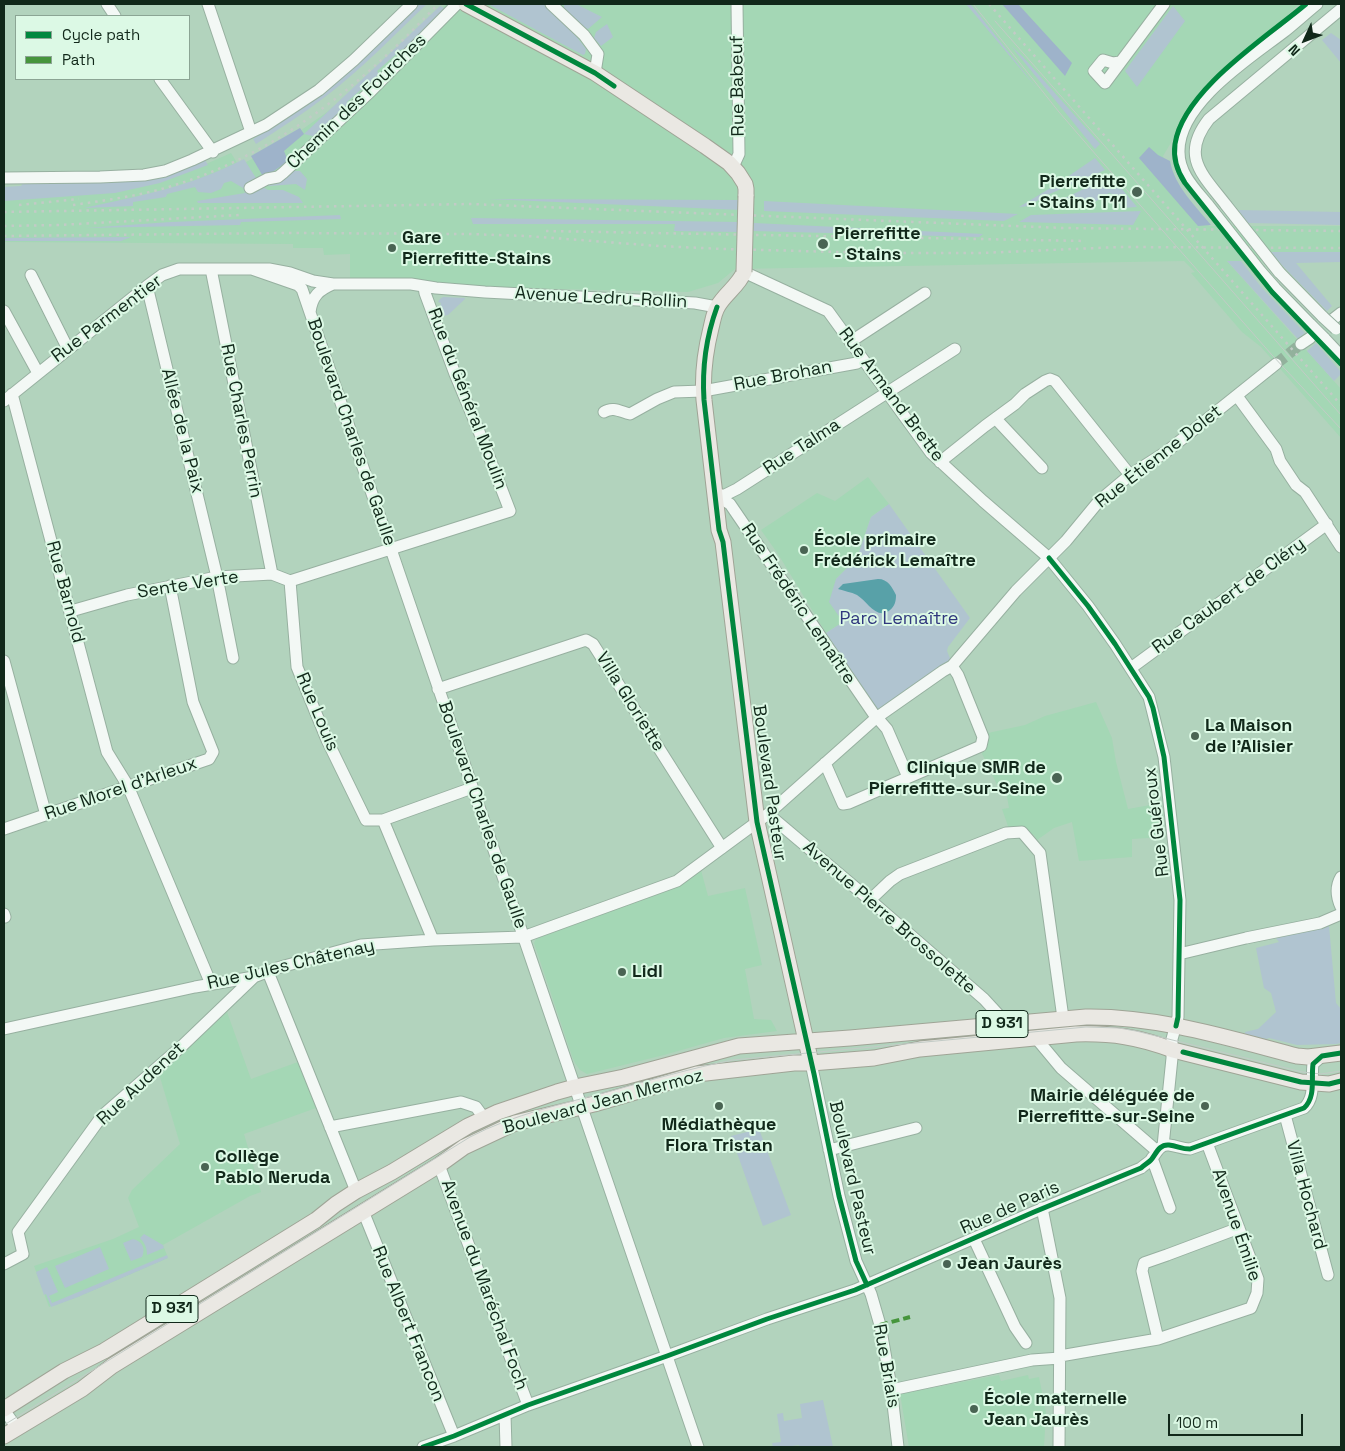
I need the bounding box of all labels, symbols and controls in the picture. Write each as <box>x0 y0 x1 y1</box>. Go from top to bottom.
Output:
legend <box>15 15 190 80</box>
north arrow <box>1280 15 1330 65</box>
text: Cycle path <box>62 25 140 44</box>
street label: Chemin des Fourches <box>283 30 431 174</box>
street label: Rue Babeuf <box>726 35 750 137</box>
text: N <box>1284 41 1304 60</box>
text: Path <box>62 50 95 69</box>
place label: Pierrefitte - Stains T11 <box>1027 171 1126 213</box>
marker: Pierrefitte - Stains T11 <box>1130 185 1144 199</box>
place label: Pierrefitte - Stains <box>834 223 921 266</box>
place label: Gare Pierrefitte-Stains <box>402 227 551 270</box>
marker: Pierrefitte - Stains <box>816 237 830 251</box>
marker: Gare Pierrefitte-Stains <box>386 242 398 254</box>
street label: Rue Parmentier <box>48 271 166 367</box>
street label: Avenue Ledru-Rollin <box>514 283 688 313</box>
street label: Rue du Général Moulin <box>422 305 512 493</box>
street label: Boulevard Charles de Gaulle <box>302 315 400 549</box>
street label: Rue Armand Brette <box>833 324 949 466</box>
street label: Rue Charles Perrin <box>215 342 267 500</box>
street label: Rue Brohan <box>732 356 834 396</box>
street label: Allée de la Paix <box>156 366 208 496</box>
street label: Rue Étienne Dolet <box>1091 401 1227 513</box>
street label: Rue Talma <box>760 414 844 480</box>
street label: Rue Frédéric Lemaître <box>736 519 860 689</box>
place label: École primaire Frédérick Lemaître <box>814 529 976 572</box>
street label: Rue Caubert de Cléry <box>1148 533 1310 659</box>
street label: Rue Barnold <box>41 539 89 645</box>
marker: École primaire Frédérick Lemaître <box>798 544 810 556</box>
street label: Sente Verte <box>136 566 240 604</box>
park label: Parc Lemaître <box>840 608 958 630</box>
street label: Villa Gloriette <box>591 648 669 756</box>
street label: Rue Louis <box>291 669 343 755</box>
street label: Boulevard Charles de Gaulle <box>433 698 531 932</box>
street label: Boulevard Pasteur <box>747 703 791 863</box>
place label: La Maison de l'Alisier <box>1205 715 1293 758</box>
marker: La Maison de l'Alisier <box>1189 730 1201 742</box>
street label: Rue Morel d'Arleux <box>42 753 200 825</box>
place label: Clinique SMR de Pierrefitte-sur-Seine <box>869 757 1046 800</box>
street label: Rue Guéroux <box>1140 766 1174 878</box>
marker: Clinique SMR de Pierrefitte-sur-Seine <box>1050 771 1064 785</box>
street label: Avenue Pierre Brossolette <box>798 837 980 999</box>
street label: Rue Jules Châtenay <box>205 935 377 995</box>
place label: Lidl <box>632 961 663 983</box>
marker: Lidl <box>616 966 628 978</box>
road number: D 931 <box>976 1011 1028 1038</box>
street label: Rue Audenet <box>93 1038 189 1130</box>
street label: Boulevard Jean Mermoz <box>500 1065 706 1139</box>
place label: Mairie déléguée de Pierrefitte-sur-Seine <box>1018 1085 1195 1128</box>
street label: Boulevard Pasteur <box>824 1099 880 1257</box>
marker: Médiathèque Flora Tristan <box>713 1100 725 1112</box>
marker: Mairie déléguée de Pierrefitte-sur-Seine <box>1199 1100 1211 1112</box>
place label: Médiathèque Flora Tristan <box>662 1114 776 1156</box>
street label: Villa Hochard <box>1281 1138 1331 1252</box>
place label: Collège Pablo Neruda <box>215 1146 331 1188</box>
marker: Collège Pablo Neruda <box>199 1161 211 1173</box>
street label: Avenue Émilie <box>1207 1166 1265 1284</box>
street label: Avenue du Maréchal Foch <box>436 1177 532 1393</box>
street label: Rue de Paris <box>957 1177 1063 1239</box>
street label: Rue Albert Francon <box>367 1243 449 1405</box>
place label: Jean Jaurès <box>957 1253 1062 1275</box>
marker: Jean Jaurès <box>941 1258 953 1270</box>
road number: D 931 <box>146 1296 198 1322</box>
street label: Rue Briais <box>868 1322 904 1410</box>
place label: École maternelle Jean Jaurès <box>984 1388 1127 1430</box>
marker: École maternelle Jean Jaurès <box>968 1403 980 1415</box>
scale bar <box>1170 1404 1305 1436</box>
text: 100 m <box>1176 1413 1218 1432</box>

